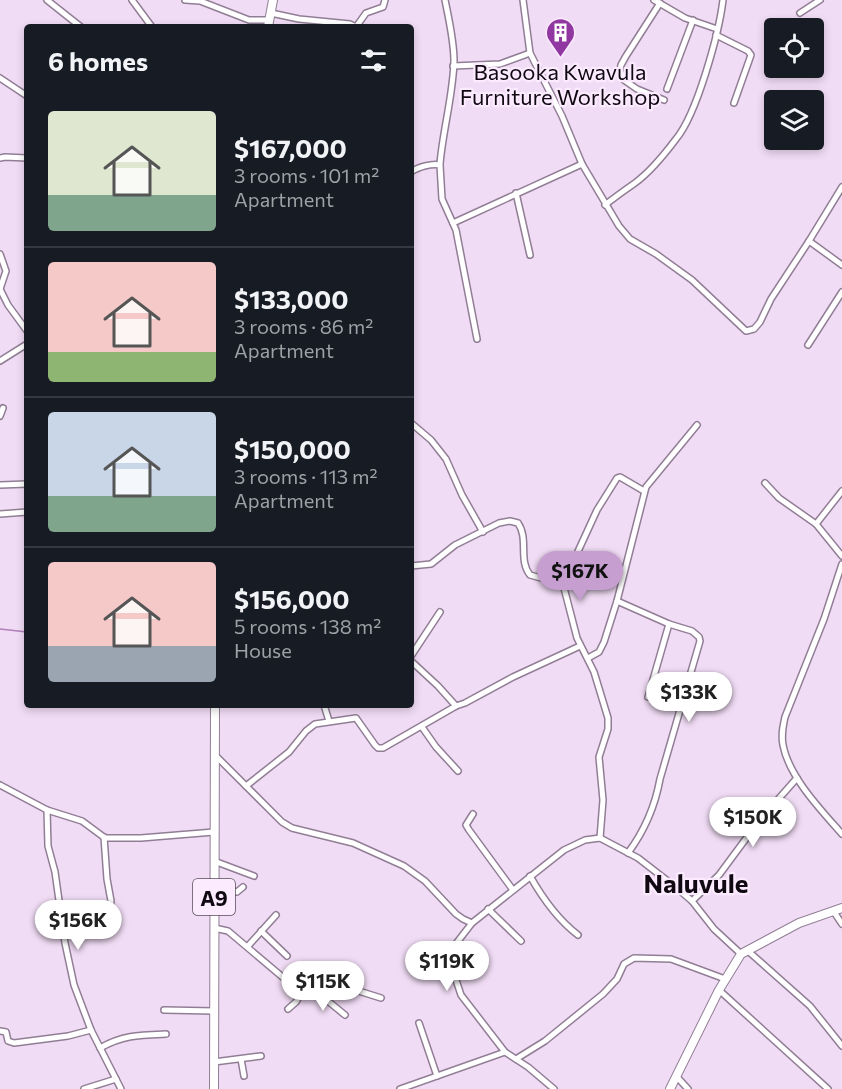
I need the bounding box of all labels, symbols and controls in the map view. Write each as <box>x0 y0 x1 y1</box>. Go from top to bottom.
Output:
building icon: Basooka Kwavula Furniture Workshop <box>544 16 576 58</box>
map controls <box>764 18 824 150</box>
button: locate <box>764 18 824 78</box>
icon: filters <box>357 44 390 77</box>
text: 6 homes <box>48 45 148 76</box>
place label: Basooka Kwavula Furniture Workshop <box>460 58 660 110</box>
button: layers <box>764 90 824 150</box>
text: $167,000 <box>234 132 347 163</box>
icon: home <box>96 135 168 207</box>
text: 3 rooms · 101 m² <box>234 163 379 187</box>
text: Apartment <box>234 187 334 211</box>
text: $133,000 <box>234 283 348 314</box>
icon: home <box>96 286 168 358</box>
text: 3 rooms · 86 m² <box>234 314 373 338</box>
text: Apartment <box>234 338 334 362</box>
text: $150,000 <box>234 433 351 464</box>
icon: home <box>96 436 168 508</box>
text: 3 rooms · 113 m² <box>234 464 378 488</box>
text: Apartment <box>234 488 334 512</box>
pin: $167K <box>538 551 622 602</box>
text: $167K <box>551 558 609 582</box>
text: $156,000 <box>234 583 350 614</box>
icon: home <box>96 586 168 658</box>
text: 5 rooms · 138 m² <box>234 614 381 638</box>
text: House <box>234 638 292 662</box>
pin: $133K <box>647 672 731 723</box>
text: $133K <box>660 679 718 703</box>
pin: $150K <box>711 797 795 848</box>
text: $150K <box>723 804 783 828</box>
district label: Naluvule <box>644 867 748 898</box>
road number: A9 <box>193 879 235 915</box>
pin: $156K <box>36 900 120 951</box>
text: $156K <box>49 907 107 931</box>
pin: $119K <box>405 941 489 992</box>
text: $119K <box>419 948 475 972</box>
pin: $115K <box>281 961 365 1012</box>
text: $115K <box>295 968 351 992</box>

